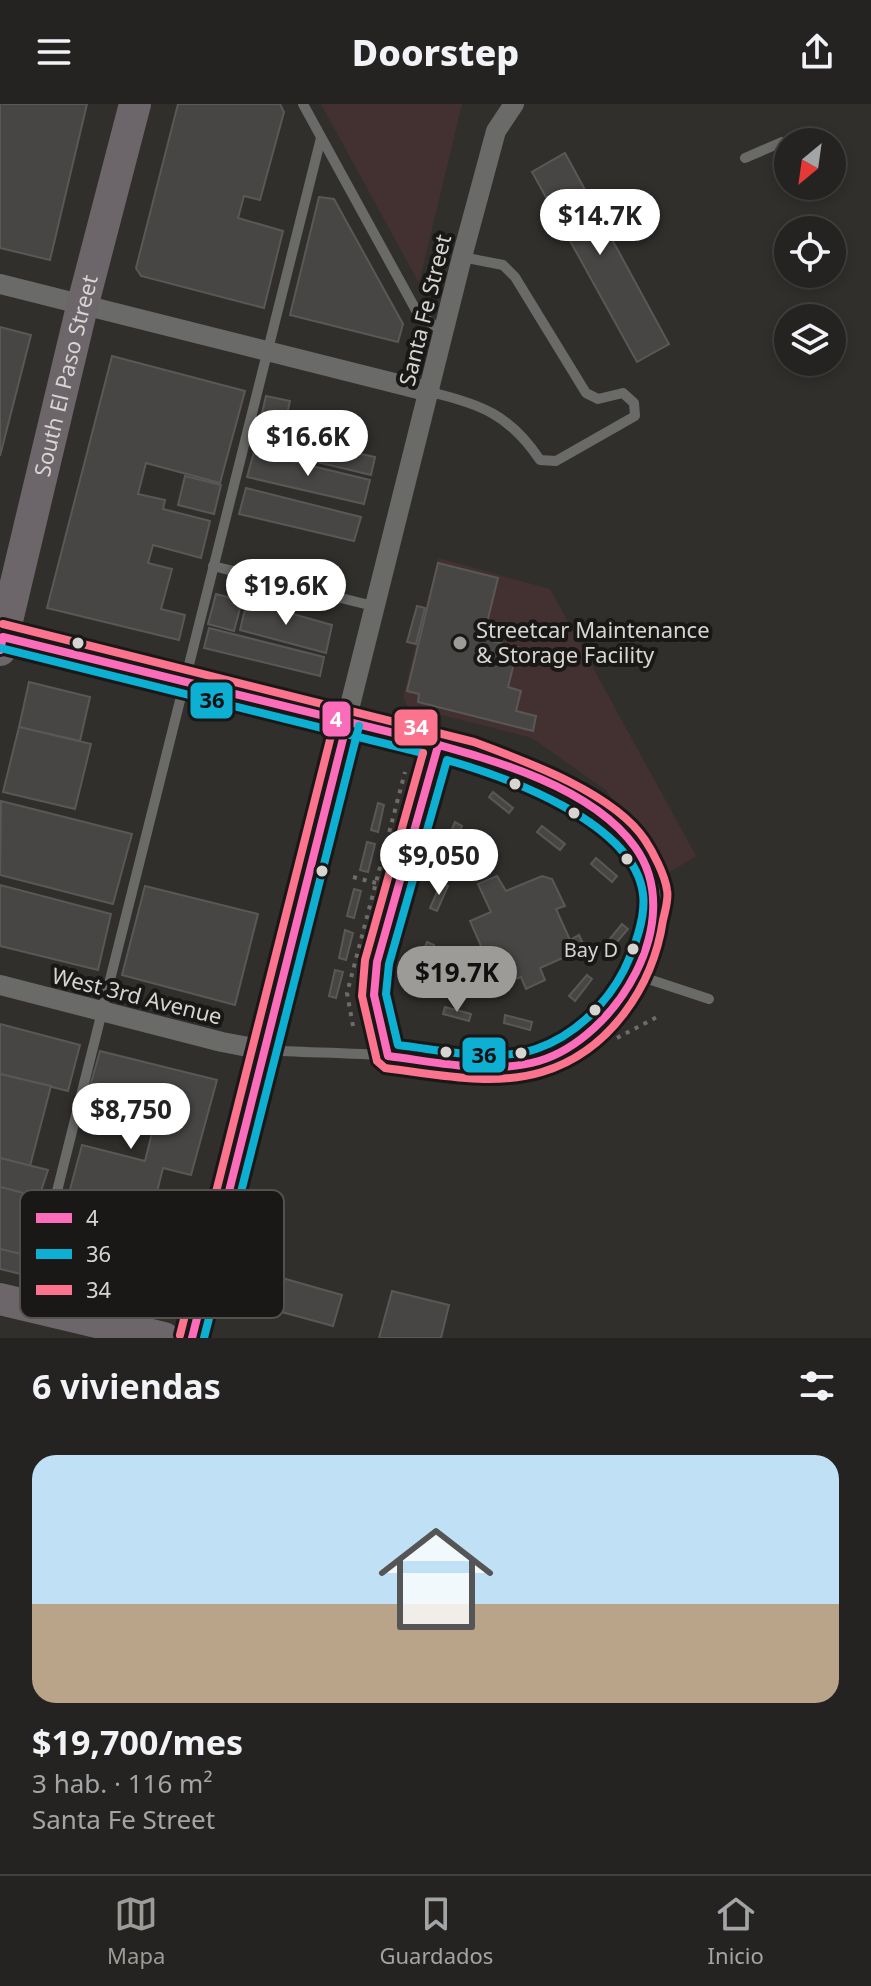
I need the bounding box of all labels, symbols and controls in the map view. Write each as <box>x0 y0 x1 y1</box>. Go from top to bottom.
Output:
text: Doorstep <box>352 28 519 77</box>
icon: menu <box>32 30 76 74</box>
icon: share <box>795 30 839 74</box>
north arrow <box>774 128 846 200</box>
map controls <box>774 128 846 376</box>
pin: $14.7K <box>535 189 665 257</box>
text: $14.7K <box>558 197 642 233</box>
button: locate <box>774 216 846 288</box>
street label: Santa Fe Street <box>391 231 457 389</box>
street label: South El Paso Street <box>26 271 104 479</box>
button: layers <box>774 304 846 376</box>
pin: $16.6K <box>243 410 373 478</box>
text: $16.6K <box>266 418 350 454</box>
pin: $19.6K <box>221 559 351 627</box>
text: $19.6K <box>244 567 328 603</box>
place label: Streetcar Maintenance & Storage Facility <box>476 614 710 669</box>
marker: Streetcar Maintenance & Storage Facility <box>451 634 469 652</box>
unlabelled marker <box>70 635 86 651</box>
line badge: 36 <box>189 681 234 720</box>
text: 36 <box>199 684 225 714</box>
line badge: 4 <box>321 700 352 738</box>
text: 4 <box>330 703 343 733</box>
line badge: 34 <box>393 708 439 747</box>
text: 34 <box>403 711 429 741</box>
unlabelled marker <box>507 776 523 792</box>
unlabelled marker <box>566 805 582 821</box>
pin: $9,050 <box>374 829 504 897</box>
text: $9,050 <box>398 837 480 873</box>
unlabelled marker <box>619 851 635 867</box>
unlabelled marker <box>314 863 330 879</box>
place label: Bay D <box>564 936 618 963</box>
marker: Bay D <box>625 941 641 957</box>
pin: $19.7K <box>392 946 522 1014</box>
text: $19.7K <box>415 954 499 990</box>
street label: West 3rd Avenue <box>49 959 225 1031</box>
unlabelled marker <box>587 1002 603 1018</box>
line badge: 36 <box>461 1036 507 1074</box>
text: 36 <box>471 1039 497 1069</box>
unlabelled marker <box>438 1044 454 1060</box>
unlabelled marker <box>513 1045 529 1061</box>
pin: $8,750 <box>66 1083 196 1151</box>
text: $8,750 <box>90 1091 172 1127</box>
legend <box>20 1190 284 1318</box>
text: 4 <box>86 1202 99 1232</box>
text: 36 <box>86 1238 111 1268</box>
text: 34 <box>86 1274 112 1304</box>
text: 6 viviendas <box>32 1363 221 1409</box>
icon: filters <box>795 1364 839 1408</box>
icon: home <box>364 1507 508 1651</box>
text: $19,700/mes <box>32 1719 243 1765</box>
text: 3 hab. · 116 m² <box>32 1765 213 1801</box>
text: Santa Fe Street <box>32 1801 215 1837</box>
tab: Mapa <box>107 1892 165 1970</box>
tab: Guardados <box>380 1892 493 1970</box>
tab: Inicio <box>708 1892 764 1970</box>

